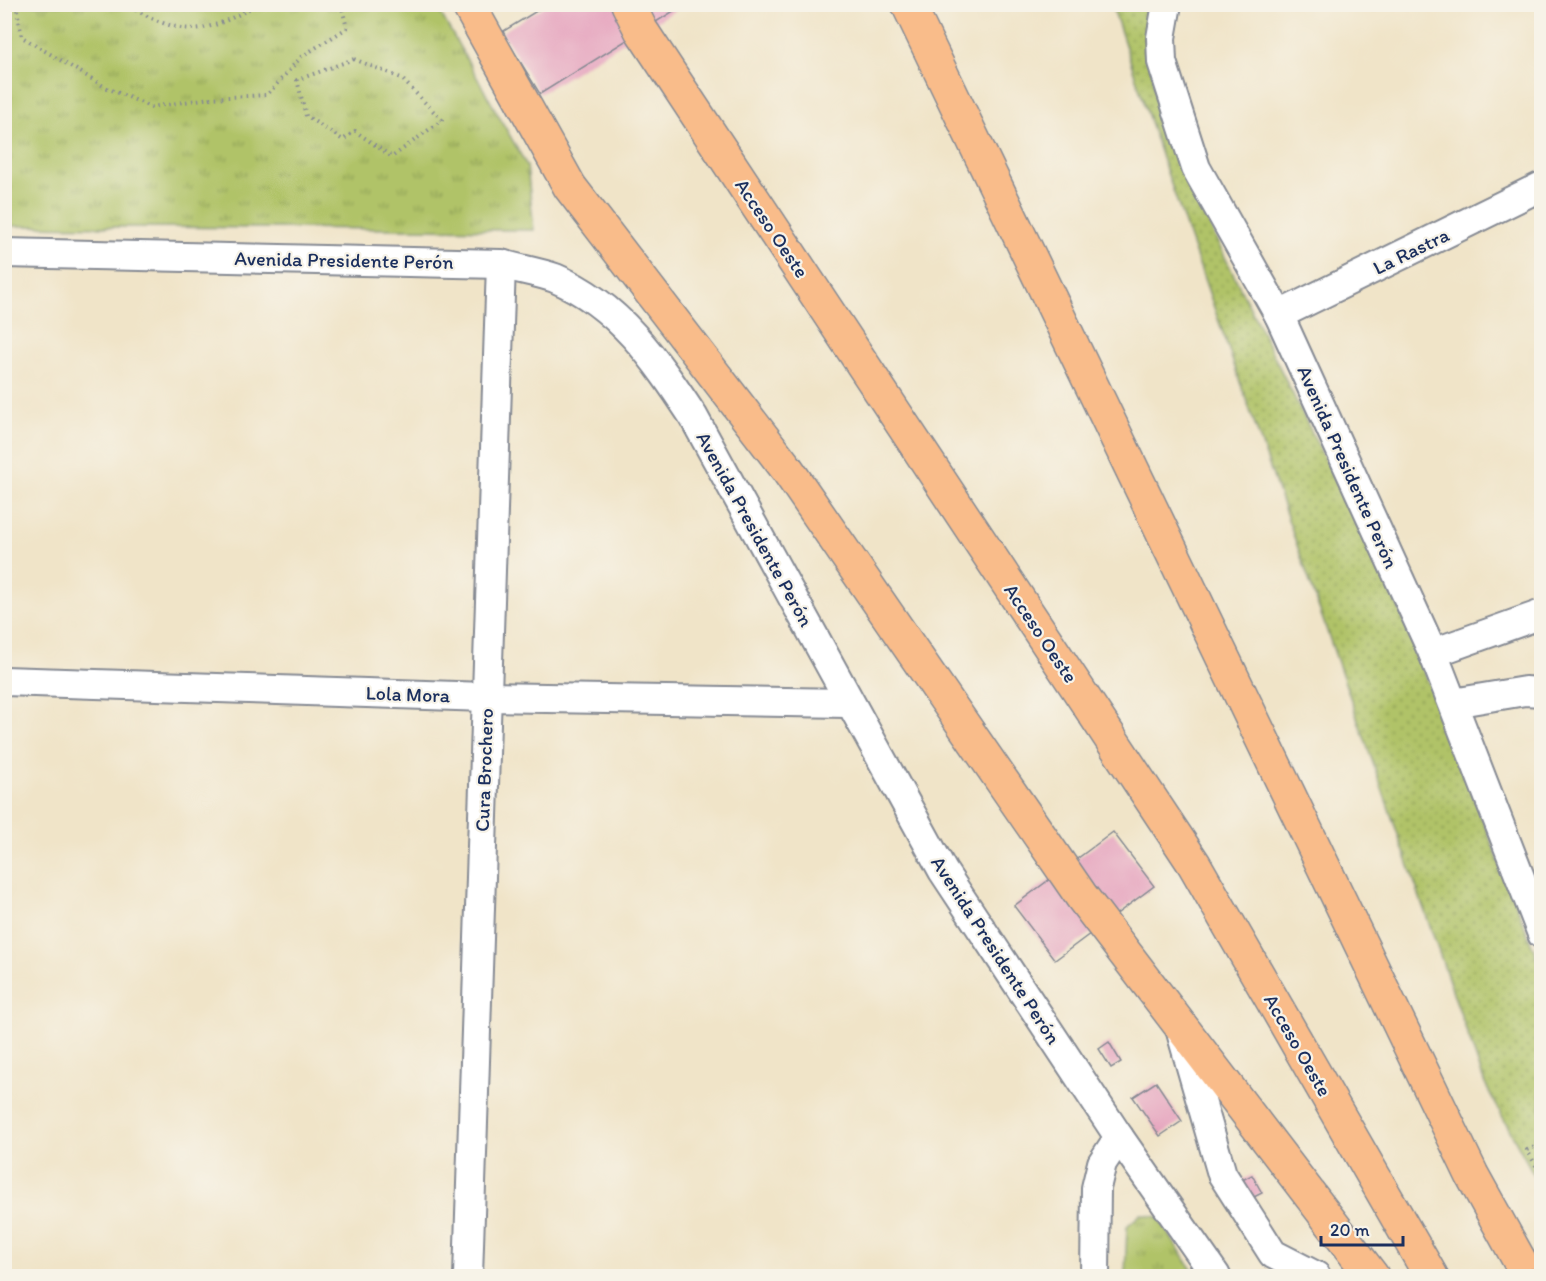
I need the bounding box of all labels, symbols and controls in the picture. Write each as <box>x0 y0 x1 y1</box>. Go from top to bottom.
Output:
street label: Acceso Oeste <box>730 174 814 282</box>
street label: La Rastra <box>1369 222 1454 280</box>
street label: Avenida Presidente Perón <box>234 246 454 274</box>
street label: Avenida Presidente Perón <box>1292 362 1404 572</box>
street label: Avenida Presidente Perón <box>691 427 819 631</box>
street label: Acceso Oeste <box>999 579 1083 687</box>
street label: Lola Mora <box>365 681 451 707</box>
street label: Cura Brochero <box>470 708 498 832</box>
street label: Avenida Presidente Perón <box>926 851 1066 1049</box>
street label: Acceso Oeste <box>1259 989 1337 1101</box>
scale bar <box>1321 1209 1404 1247</box>
text: 20 m <box>1330 1219 1370 1241</box>

